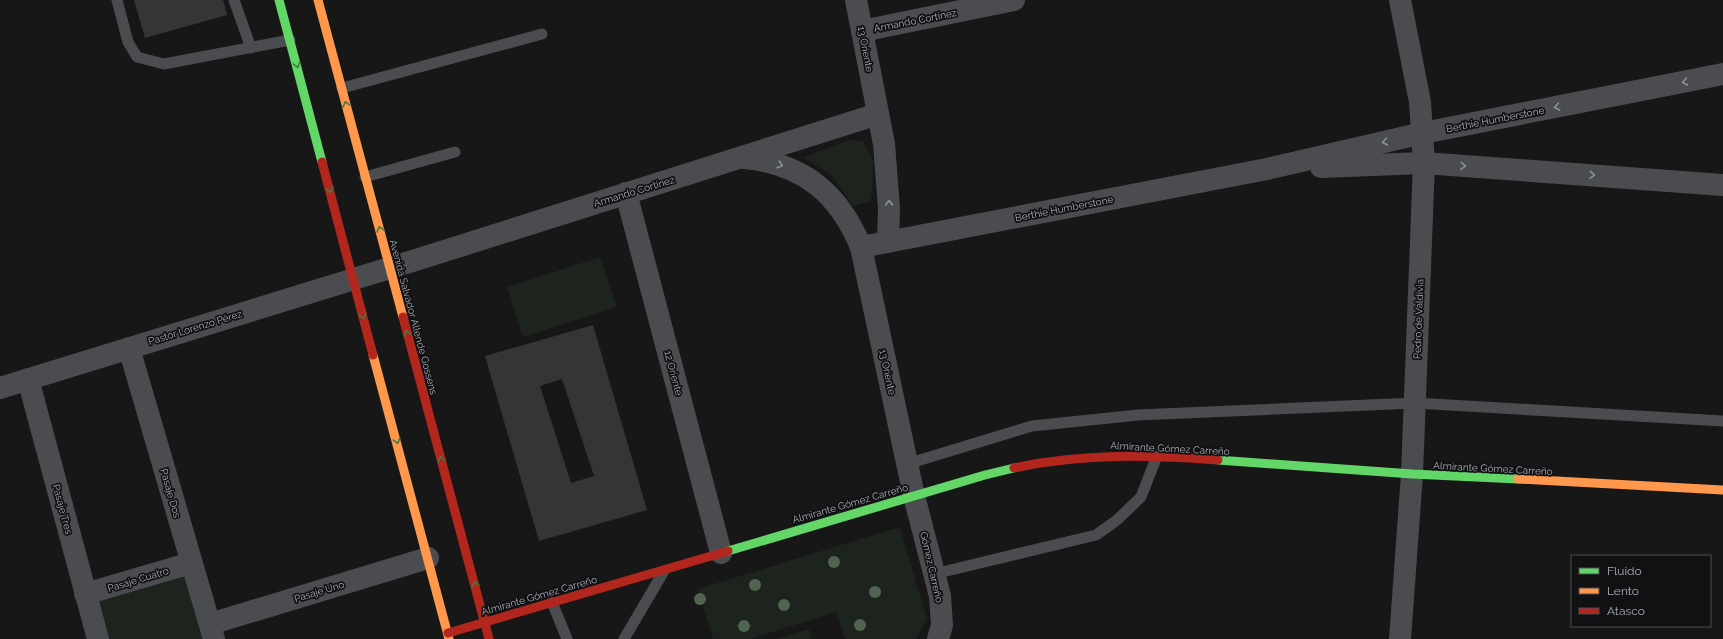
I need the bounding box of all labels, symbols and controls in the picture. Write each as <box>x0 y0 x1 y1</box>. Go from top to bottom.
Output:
street label: Armando Cortínez <box>873 7 957 34</box>
street label: 13 Oriente <box>856 25 875 73</box>
one-way arrow <box>292 61 301 68</box>
one-way arrow <box>1682 77 1688 85</box>
one-way arrow <box>342 100 351 107</box>
one-way arrow <box>1554 102 1560 110</box>
street label: Berthie Humberstone <box>1445 105 1545 134</box>
one-way arrow <box>1382 137 1389 146</box>
one-way arrow <box>776 160 783 169</box>
one-way arrow <box>1460 161 1466 170</box>
one-way arrow <box>1589 171 1595 180</box>
street label: Armando Cortínez <box>592 174 676 209</box>
one-way arrow <box>325 187 334 194</box>
street label: Berthie Humberstone <box>1014 194 1114 223</box>
one-way arrow <box>885 200 893 206</box>
one-way arrow <box>376 226 384 232</box>
street label: Avenida Salvador Allende Gossens <box>388 238 440 396</box>
street label: Pedro de Valdivia <box>1412 279 1425 359</box>
street label: Pastor Lorenzo Pérez <box>147 308 243 347</box>
one-way arrow <box>359 312 367 319</box>
one-way arrow <box>403 330 412 337</box>
street label: 13 Oriente <box>877 348 898 396</box>
street label: 12 Oriente <box>662 349 685 397</box>
one-way arrow <box>392 437 401 444</box>
street label: Almirante Gómez Carreño <box>1110 440 1230 457</box>
one-way arrow <box>437 456 446 463</box>
street label: Almirante Gómez Carreño <box>1433 460 1553 477</box>
street label: Pasaje Dos <box>158 467 183 519</box>
street label: Almirante Gómez Carreño <box>791 482 909 525</box>
street label: Pasaje Tres <box>51 483 75 536</box>
street label: Gómez Carreño <box>918 531 945 604</box>
legend <box>1571 555 1711 627</box>
text: Fluido <box>1607 564 1642 578</box>
street label: Pasaje Cuatro <box>106 565 170 594</box>
street label: Almirante Gómez Carreño <box>480 574 598 617</box>
street label: Pasaje Uno <box>293 579 346 604</box>
one-way arrow <box>471 581 479 588</box>
text: Lento <box>1607 584 1639 598</box>
text: Atasco <box>1607 604 1645 618</box>

